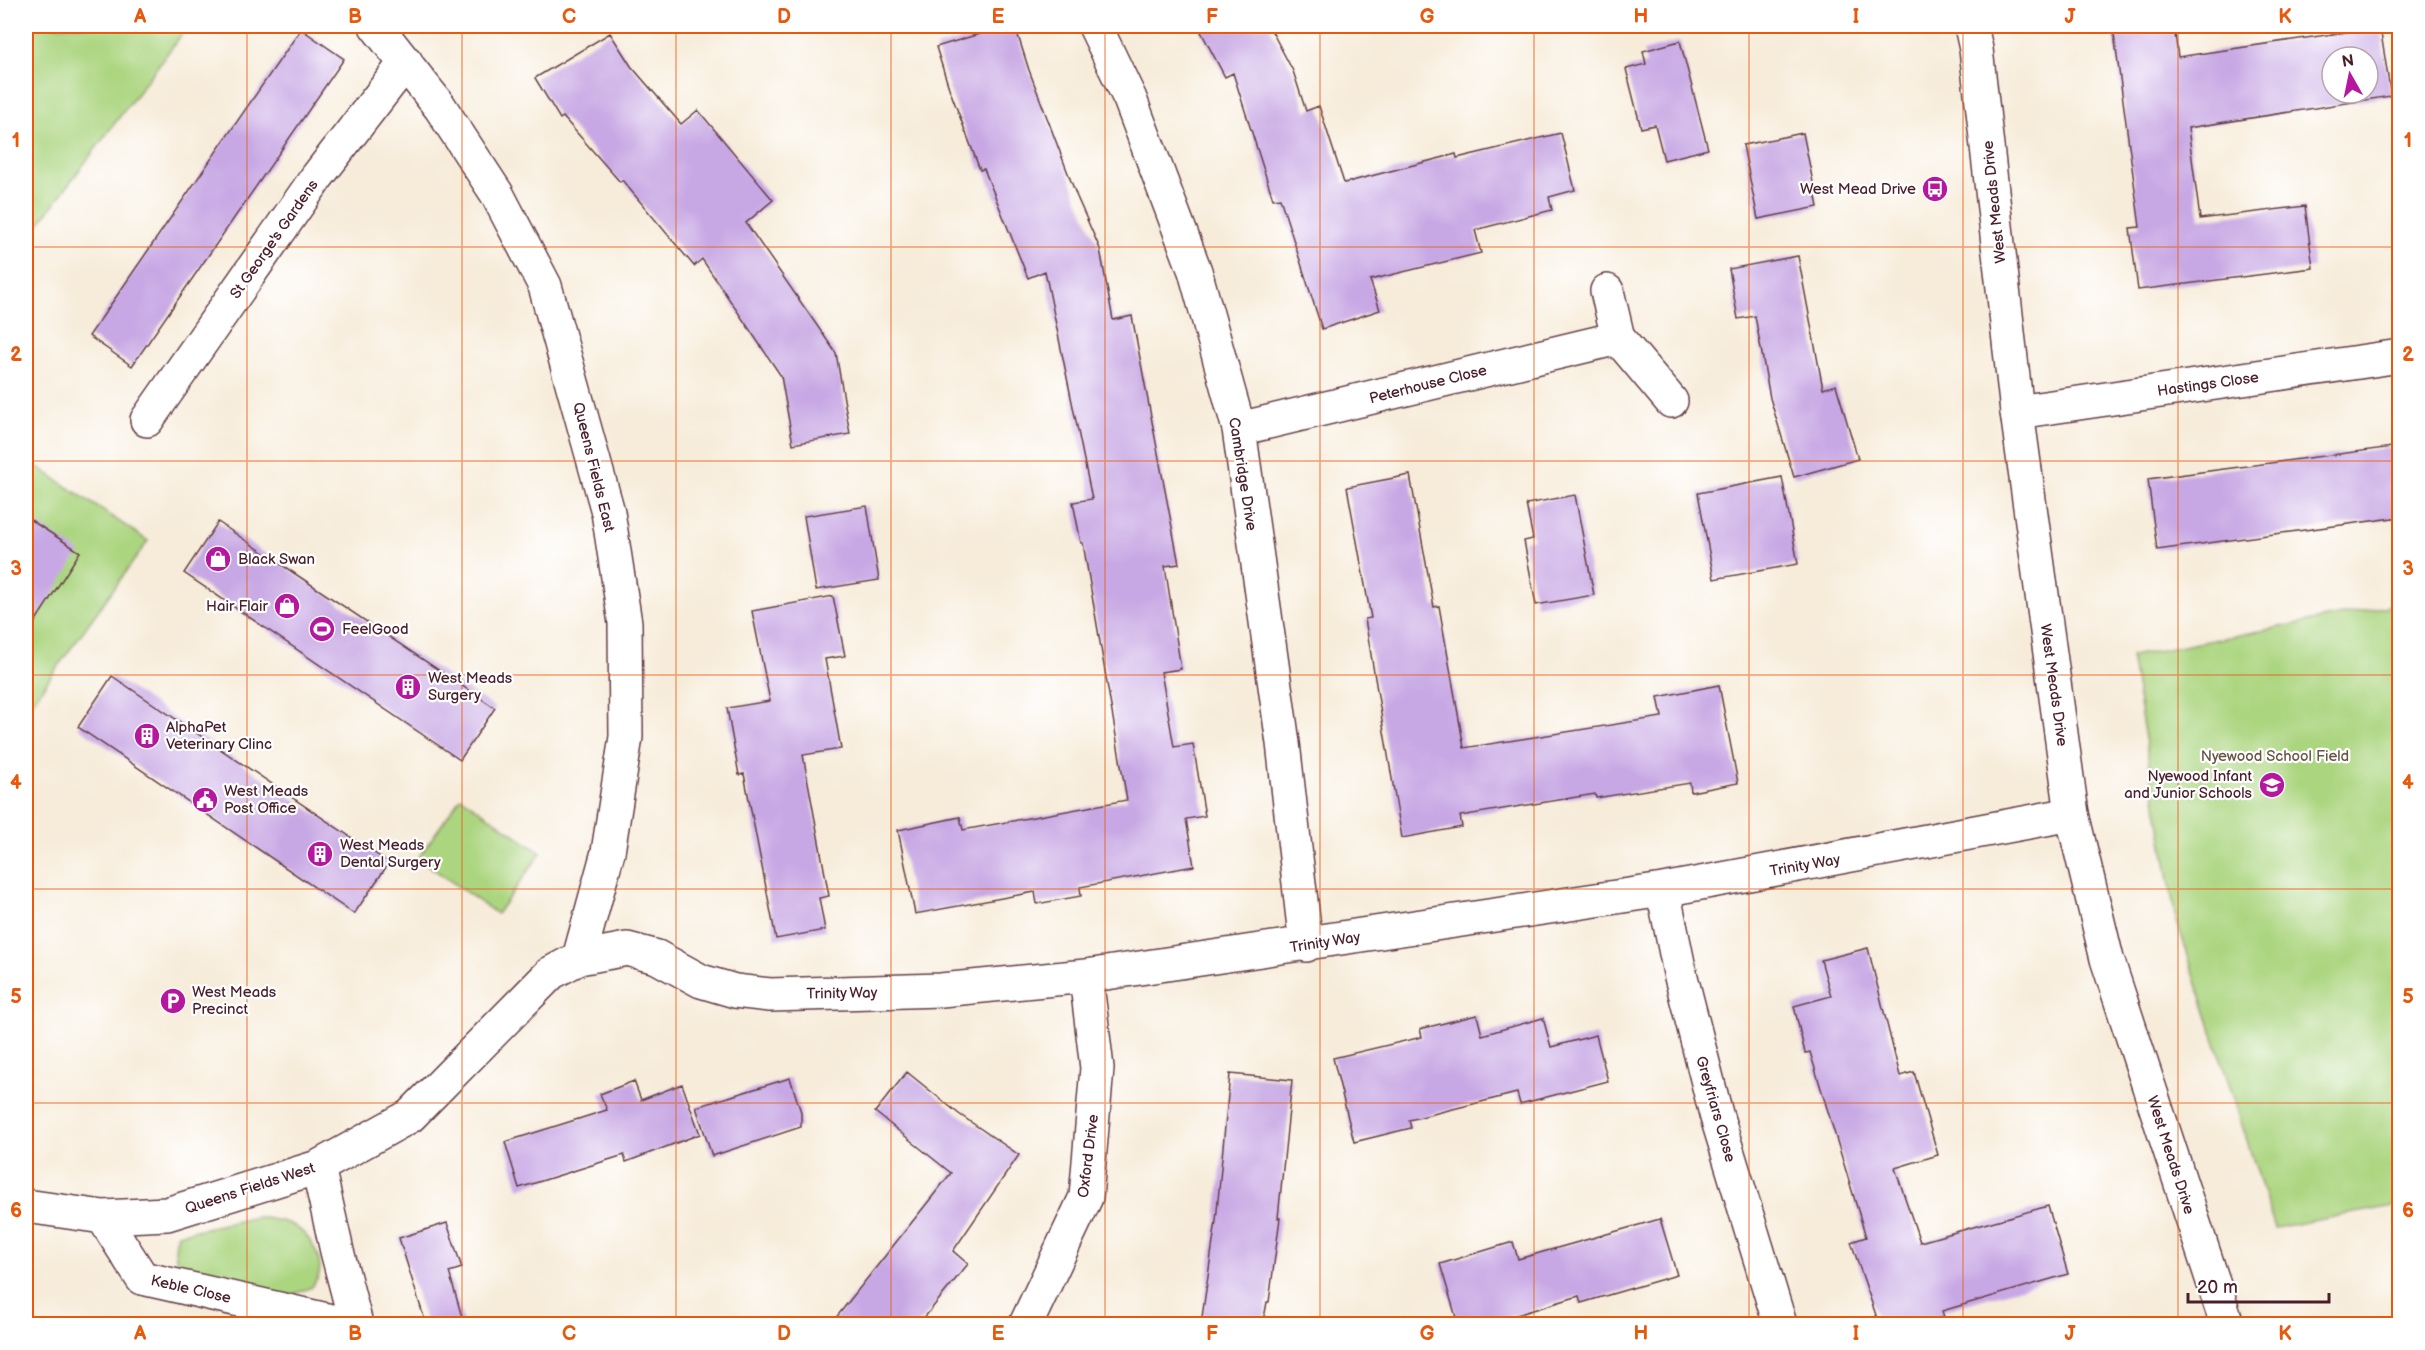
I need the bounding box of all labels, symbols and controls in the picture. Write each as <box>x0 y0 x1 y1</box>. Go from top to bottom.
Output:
text: A <box>133 5 147 29</box>
text: B <box>348 5 362 29</box>
text: C <box>562 5 576 29</box>
text: D <box>777 5 791 29</box>
text: E <box>992 5 1005 29</box>
text: F <box>1206 5 1218 29</box>
text: G <box>1420 5 1435 29</box>
text: H <box>1634 5 1648 29</box>
text: I <box>1853 5 1859 29</box>
text: J <box>2065 5 2077 29</box>
text: K <box>2278 5 2292 29</box>
north arrow <box>2320 45 2380 105</box>
text: N <box>2340 51 2355 72</box>
text: 1 <box>12 129 20 153</box>
text: 1 <box>2404 129 2412 153</box>
street label: West Meads Drive <box>1979 139 2010 264</box>
bus stop icon: West Mead Drive <box>1920 174 1950 204</box>
street label: St George's Gardens <box>226 176 323 303</box>
place label: West Mead Drive <box>1800 180 1916 199</box>
text: 2 <box>10 343 22 367</box>
text: 2 <box>2402 343 2414 367</box>
street label: Peterhouse Close <box>1367 361 1489 408</box>
street label: Hastings Close <box>2156 368 2260 401</box>
street label: Queens Fields East <box>568 400 619 534</box>
street label: Cambridge Drive <box>1224 416 1261 532</box>
shop icon: Black Swan <box>203 544 233 574</box>
place label: Black Swan <box>238 550 315 569</box>
text: 3 <box>10 557 22 581</box>
text: 3 <box>2402 557 2414 581</box>
shop icon: Hair Flair <box>272 591 302 621</box>
place label: Hair Flair <box>206 597 269 616</box>
sports icon: FeelGood <box>307 614 337 644</box>
place label: FeelGood <box>342 620 409 639</box>
street label: West Meads Drive <box>2036 623 2072 748</box>
place label: West Meads Surgery <box>428 669 513 705</box>
building icon: West Meads Surgery <box>393 672 423 702</box>
place label: AlphaPet Veterinary Clinc <box>166 718 272 754</box>
building icon: AlphaPet Veterinary Clinc <box>132 721 162 751</box>
park label: Nyewood School Field <box>2201 747 2349 766</box>
place label: Nyewood Infant and Junior Schools <box>2124 767 2253 803</box>
school or university icon: Nyewood Infant and Junior Schools <box>2257 770 2287 800</box>
text: 4 <box>10 771 22 795</box>
text: 4 <box>2402 771 2414 795</box>
place label: West Meads Post Office <box>224 782 309 818</box>
public building icon: West Meads Post Office <box>190 785 220 815</box>
place label: West Meads Dental Surgery <box>340 836 441 872</box>
building icon: West Meads Dental Surgery <box>305 839 335 869</box>
street label: Trinity Way <box>1768 850 1842 881</box>
street label: Trinity Way <box>1288 928 1362 957</box>
place label: West Meads Precinct <box>192 983 277 1019</box>
street label: Trinity Way <box>806 983 878 1004</box>
text: 5 <box>10 985 22 1009</box>
text: 5 <box>2402 985 2414 1009</box>
parking icon: West Meads Precinct <box>158 986 188 1016</box>
street label: Greyfriars Close <box>1691 1054 1740 1165</box>
street label: West Meads Drive <box>2142 1094 2199 1217</box>
street label: Oxford Drive <box>1074 1113 1103 1199</box>
street label: Queens Fields West <box>183 1158 318 1218</box>
text: 6 <box>10 1199 22 1223</box>
text: 6 <box>2402 1199 2414 1223</box>
scale bar <box>2188 1266 2329 1304</box>
street label: Keble Close <box>149 1271 233 1308</box>
text: 20 m <box>2197 1277 2238 1298</box>
text: A <box>133 1322 147 1346</box>
text: B <box>348 1322 362 1346</box>
text: C <box>562 1322 576 1346</box>
text: D <box>777 1322 791 1346</box>
text: E <box>992 1322 1005 1346</box>
text: F <box>1206 1322 1218 1346</box>
text: G <box>1420 1322 1435 1346</box>
text: H <box>1634 1322 1648 1346</box>
text: I <box>1853 1322 1859 1346</box>
text: J <box>2065 1322 2077 1346</box>
text: K <box>2278 1322 2292 1346</box>

